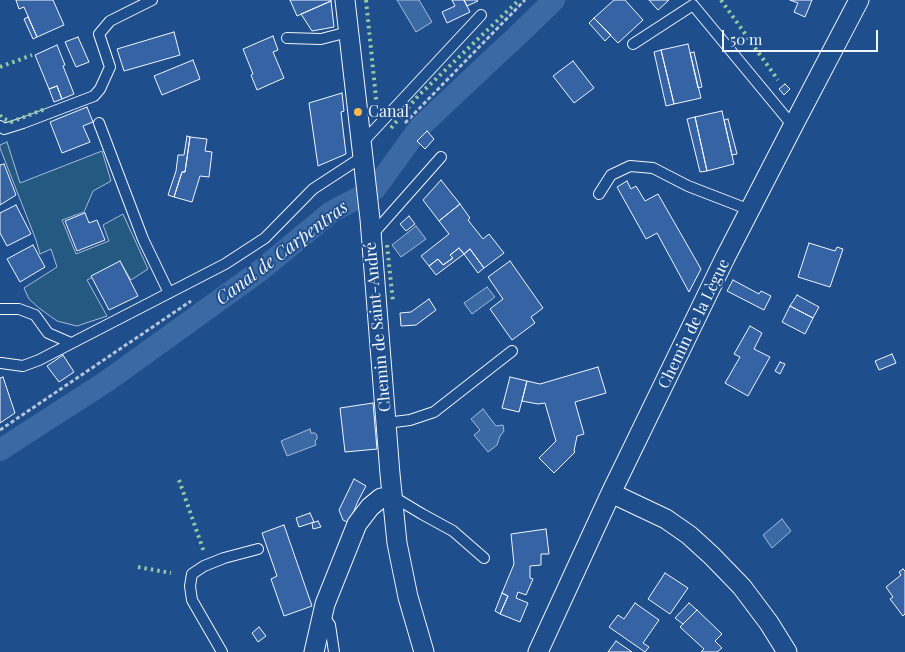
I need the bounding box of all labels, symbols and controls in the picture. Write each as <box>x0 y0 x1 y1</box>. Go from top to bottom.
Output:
scale bar <box>725 20 881 52</box>
text: 50 m <box>730 29 762 49</box>
place label: Canal <box>368 102 409 122</box>
marker: Canal <box>352 106 364 118</box>
water label: Canal de Carpentras <box>212 196 352 310</box>
street label: Chemin de Saint-André <box>361 241 395 413</box>
street label: Chemin de la Lègue <box>654 256 734 392</box>

